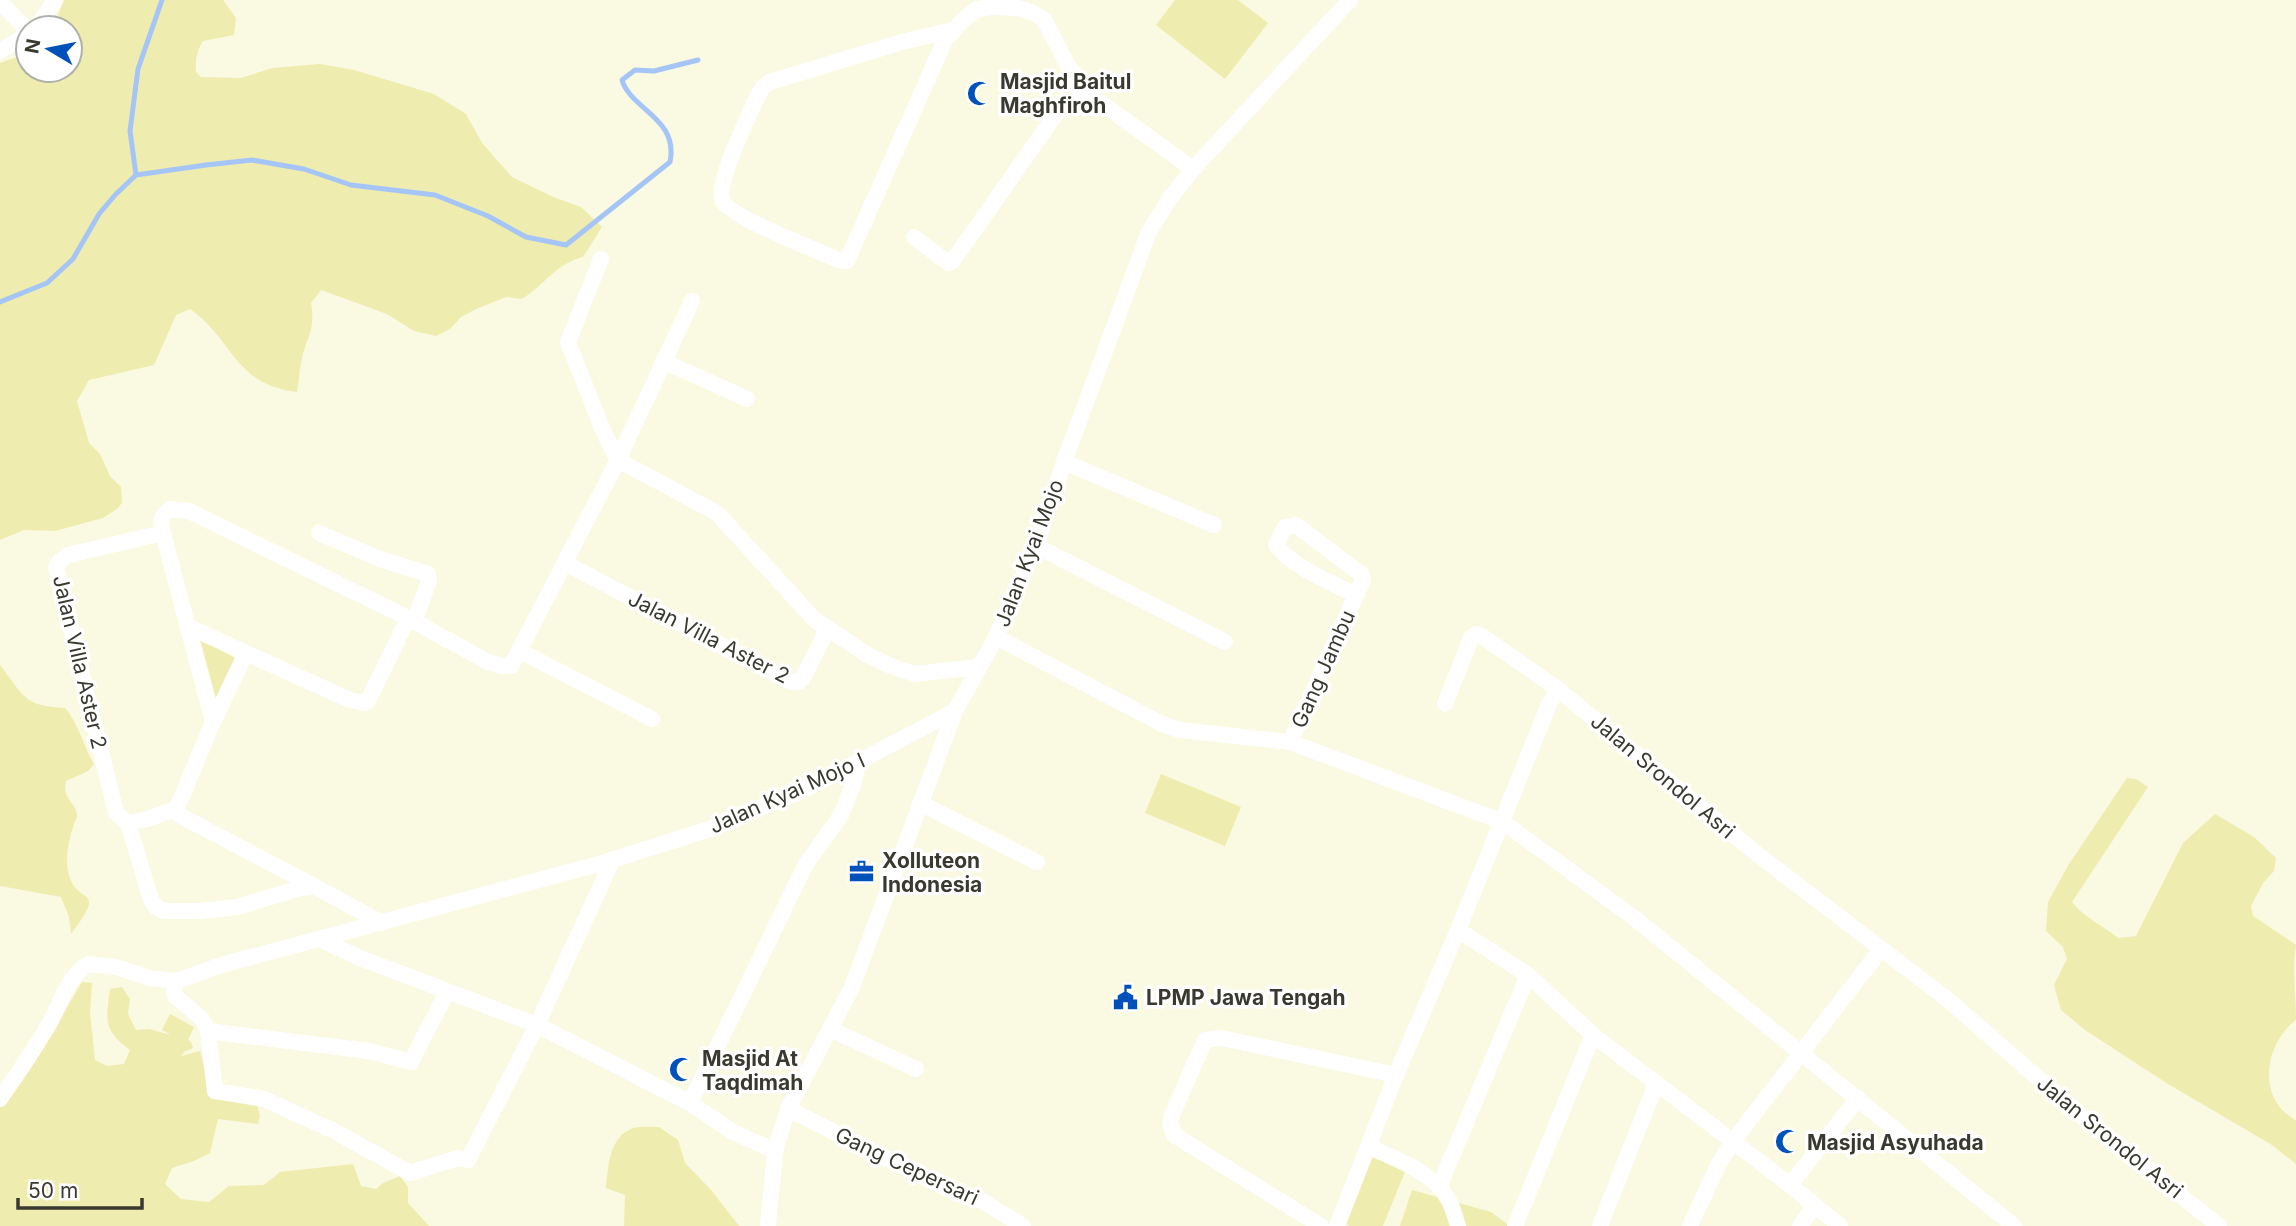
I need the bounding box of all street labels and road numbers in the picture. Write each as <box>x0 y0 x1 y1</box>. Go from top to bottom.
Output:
street label: Jalan Kyai Mojo <box>989 476 1069 630</box>
street label: Jalan Villa Aster 2 <box>48 573 112 751</box>
street label: Jalan Villa Aster 2 <box>624 586 794 688</box>
street label: Gang Jambu <box>1286 606 1360 732</box>
street label: Jalan Srondol Asri <box>1586 708 1740 844</box>
street label: Jalan Kyai Mojo I <box>705 748 869 838</box>
street label: Jalan Srondol Asri <box>2032 1071 2188 1203</box>
street label: Gang Cepersari <box>831 1122 983 1210</box>

